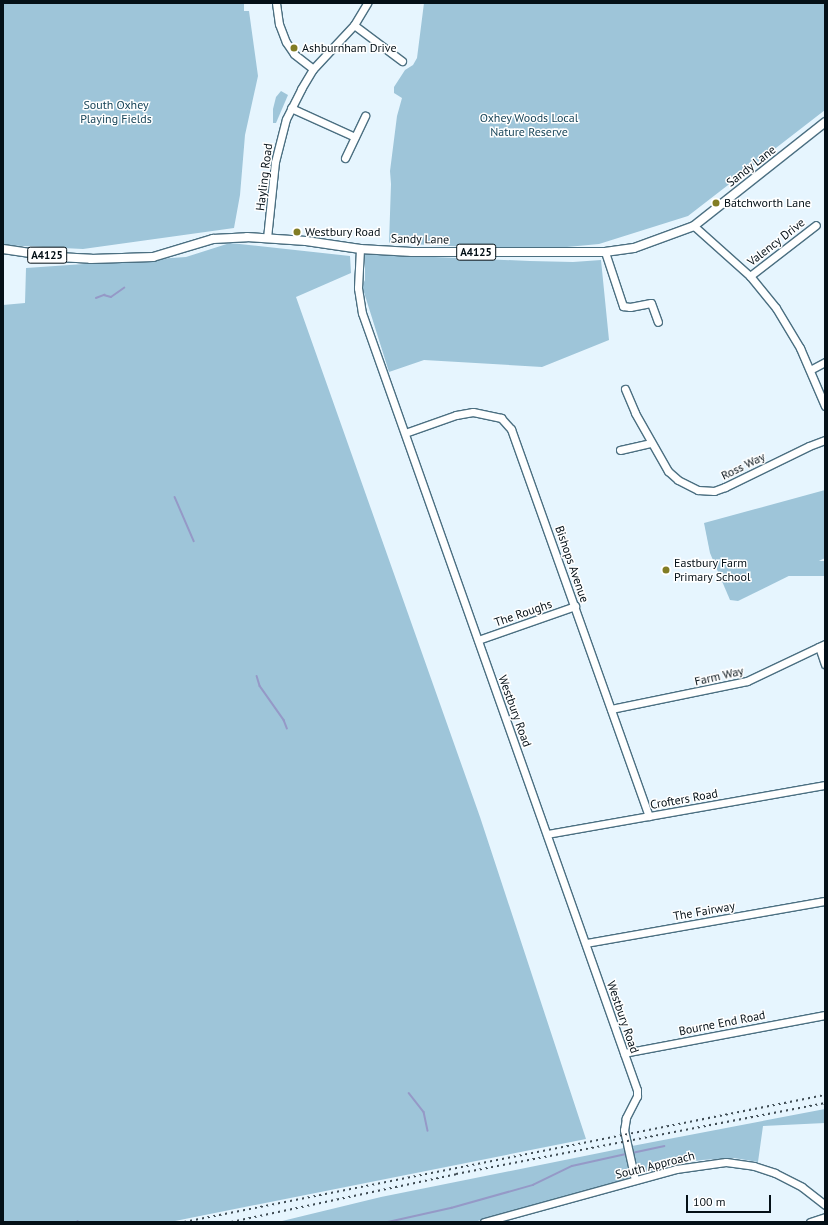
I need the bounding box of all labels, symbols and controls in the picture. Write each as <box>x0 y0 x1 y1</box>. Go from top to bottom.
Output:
place label: Ashburnham Drive <box>302 41 397 55</box>
marker: Ashburnham Drive <box>289 43 299 53</box>
park label: South Oxhey Playing Fields <box>80 98 152 126</box>
park label: Oxhey Woods Local Nature Reserve <box>479 111 579 139</box>
street label: Hayling Road <box>253 142 275 212</box>
street label: Sandy Lane <box>723 142 779 190</box>
place label: Batchworth Lane <box>724 196 811 210</box>
marker: Batchworth Lane <box>711 198 721 208</box>
street label: Valency Drive <box>744 215 808 269</box>
place label: Westbury Road <box>305 225 381 239</box>
marker: Westbury Road <box>292 227 302 237</box>
street label: Sandy Lane <box>391 231 449 247</box>
road number: A4125 <box>456 243 496 261</box>
road number: A4125 <box>27 246 67 264</box>
street label: Ross Way <box>719 449 767 483</box>
street label: Bishops Avenue <box>552 524 592 604</box>
place label: Eastbury Farm Primary School <box>674 556 751 584</box>
marker: Eastbury Farm Primary School <box>661 565 671 575</box>
street label: The Roughs <box>492 596 554 630</box>
street label: Farm Way <box>693 663 745 689</box>
street label: Westbury Road <box>495 673 535 749</box>
street label: Crofters Road <box>649 786 719 812</box>
street label: The Fairway <box>672 898 736 924</box>
street label: Westbury Road <box>604 979 642 1055</box>
street label: Bourne End Road <box>677 1008 767 1038</box>
street label: South Approach <box>614 1148 696 1182</box>
scale bar <box>688 1187 773 1213</box>
text: 100 m <box>693 1194 726 1209</box>

